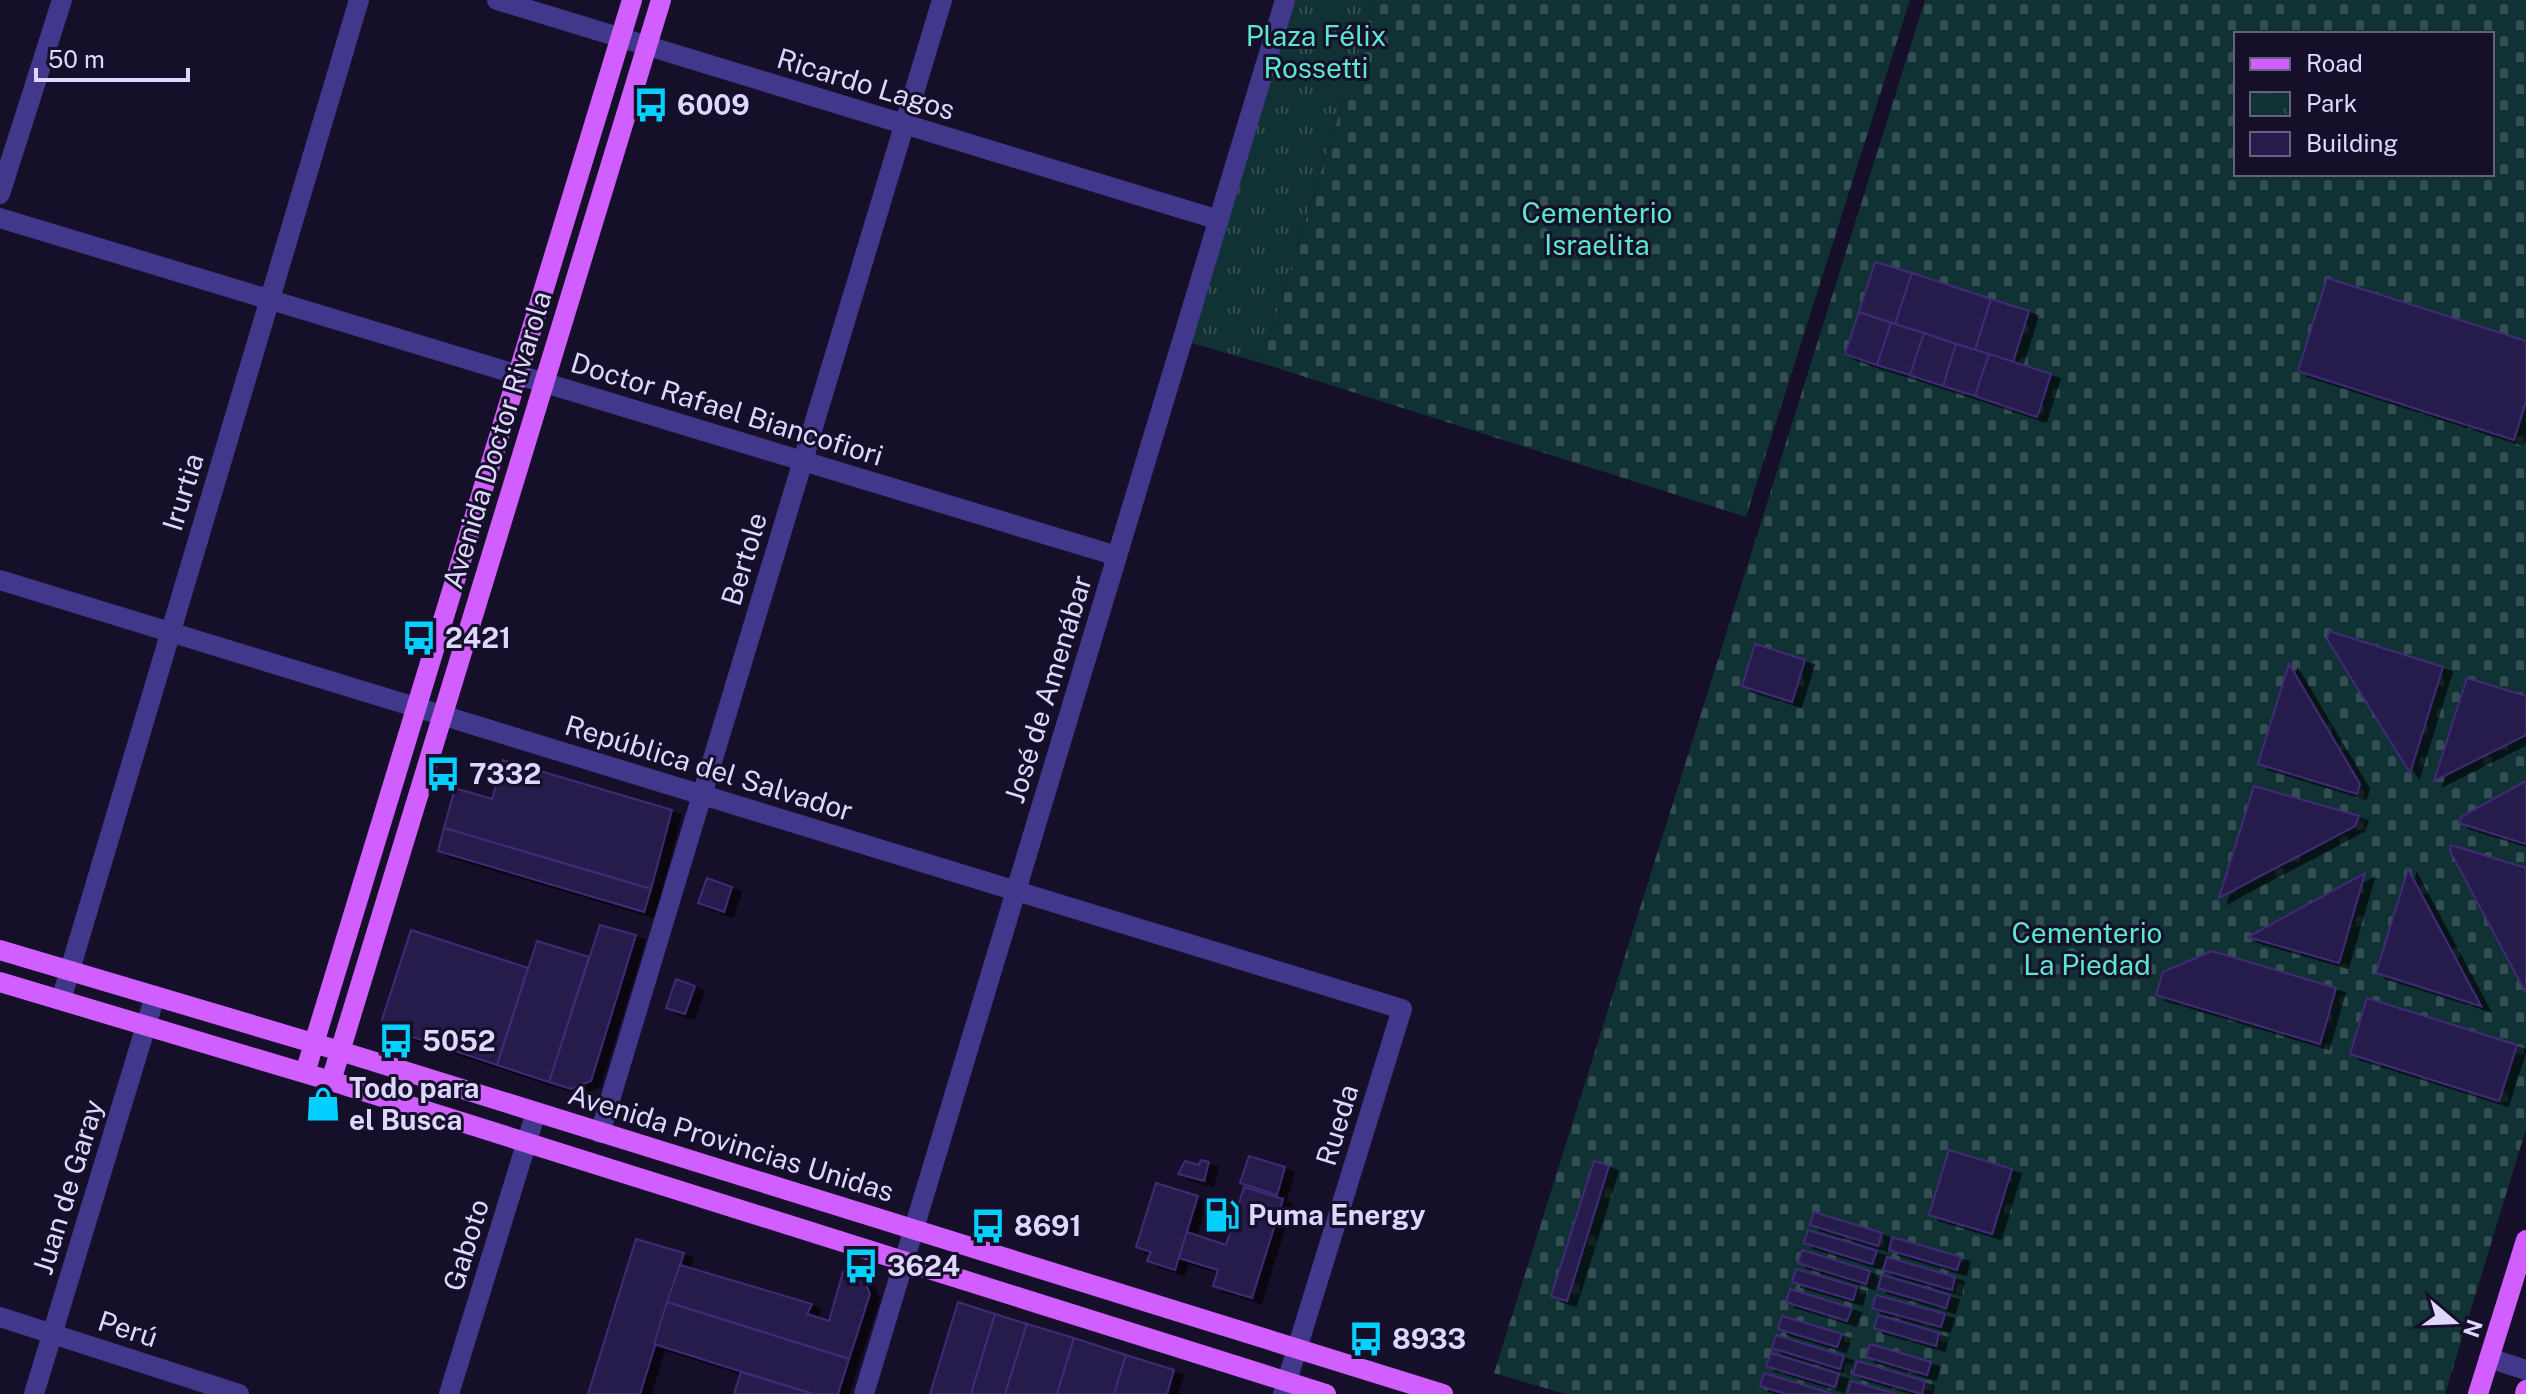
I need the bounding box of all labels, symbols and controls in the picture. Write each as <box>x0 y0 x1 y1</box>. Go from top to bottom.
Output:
park label: Plaza Félix Rossetti <box>1246 19 1386 84</box>
scale bar <box>36 32 188 82</box>
legend <box>2234 32 2494 176</box>
street label: Ricardo Lagos <box>773 41 959 126</box>
text: 50 m <box>48 45 105 73</box>
text: Road <box>2306 49 2363 77</box>
bus stop icon: 6009 <box>632 86 670 124</box>
place label: 6009 <box>677 88 750 121</box>
text: Park <box>2306 89 2357 117</box>
text: Building <box>2306 129 2398 157</box>
park label: Cementerio Israelita <box>1522 196 1672 261</box>
street label: Avenida Doctor Rivarola <box>436 287 558 593</box>
street label: Doctor Rafael Biancofiori <box>567 345 887 472</box>
street label: Irurtia <box>155 449 210 535</box>
street label: Bertole <box>714 508 773 609</box>
street label: José de Amenábar <box>997 571 1098 807</box>
bus stop icon: 2421 <box>400 619 438 657</box>
place label: 2421 <box>445 621 511 654</box>
street label: República del Salvador <box>561 708 857 827</box>
bus stop icon: 7332 <box>424 755 462 793</box>
place label: 7332 <box>469 757 541 790</box>
park label: Cementerio La Piedad <box>2012 916 2162 981</box>
bus stop icon: 5052 <box>377 1022 415 1060</box>
place label: 5052 <box>422 1024 496 1057</box>
place label: Todo para el Busca <box>349 1071 479 1136</box>
street label: Avenida Provincias Unidas <box>564 1077 898 1208</box>
street label: Rueda <box>1309 1080 1364 1169</box>
shop icon: Todo para el Busca <box>304 1085 342 1123</box>
street label: Juan de Garay <box>25 1096 110 1278</box>
street label: Gaboto <box>436 1195 495 1295</box>
fuel station icon: Puma Energy <box>1203 1196 1241 1234</box>
place label: Puma Energy <box>1248 1198 1426 1231</box>
bus stop icon: 8691 <box>969 1207 1007 1245</box>
place label: 8691 <box>1014 1209 1082 1242</box>
bus stop icon: 3624 <box>842 1247 880 1285</box>
place label: 3624 <box>887 1249 960 1282</box>
north arrow <box>2414 1282 2494 1362</box>
street label: Perú <box>94 1303 162 1354</box>
text: N <box>2458 1316 2488 1341</box>
bus stop icon: 8933 <box>1347 1320 1385 1358</box>
place label: 8933 <box>1392 1322 1466 1355</box>

